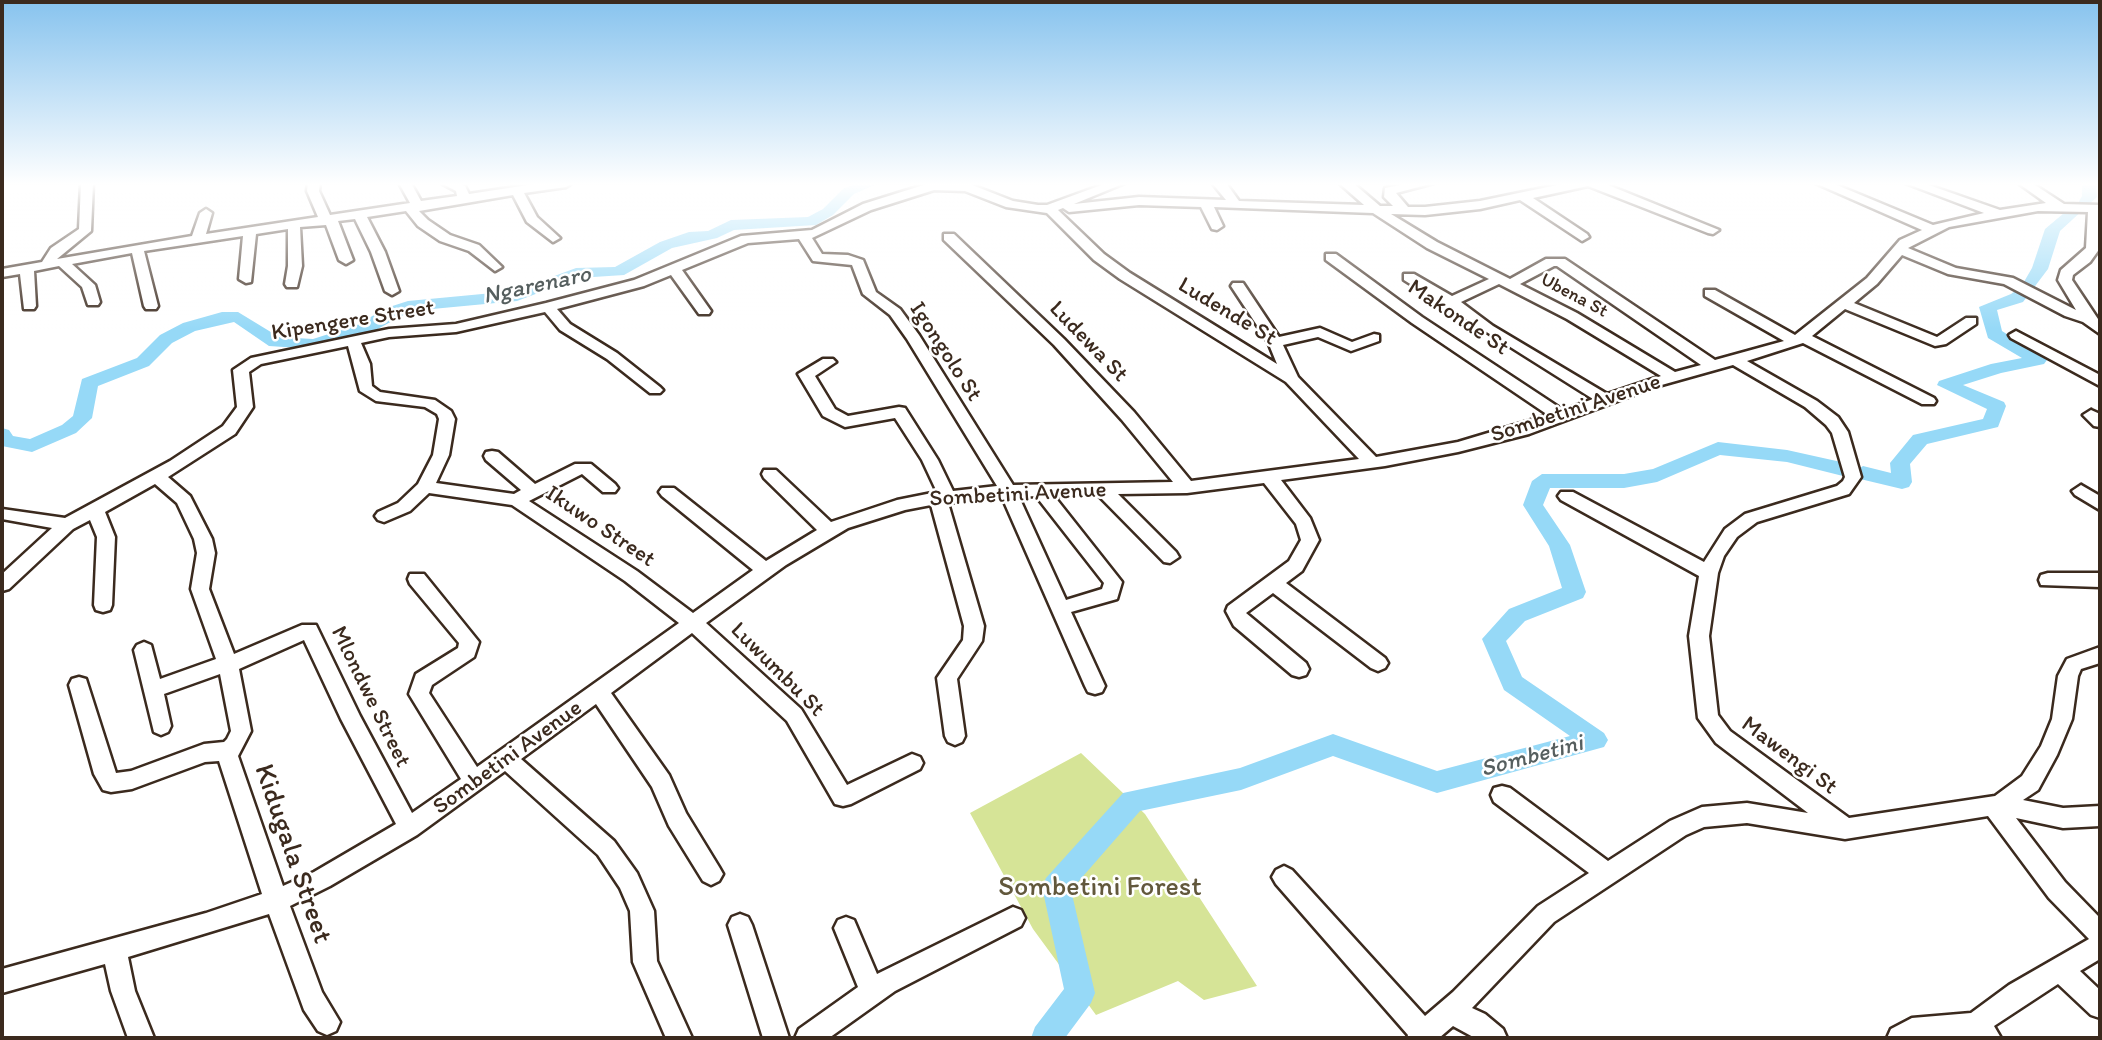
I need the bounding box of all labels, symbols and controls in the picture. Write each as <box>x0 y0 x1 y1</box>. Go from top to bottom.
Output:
water label: Ngarenaro <box>481 261 593 311</box>
street label: Ubena St <box>1536 269 1612 323</box>
street label: Ludende St <box>1173 272 1281 352</box>
street label: Makonde St <box>1402 274 1514 362</box>
street label: Kipengere Street <box>269 294 437 348</box>
street label: Ludewa St <box>1043 296 1133 388</box>
street label: Igongolo St <box>903 297 987 407</box>
street label: Sombetini Avenue <box>1487 368 1665 450</box>
street label: Sombetini Avenue <box>929 477 1107 513</box>
street label: Ikuwo Street <box>540 480 660 574</box>
street label: Luwumbu St <box>724 617 830 723</box>
street label: Mlondwe Street <box>324 622 416 772</box>
street label: Sombetini Avenue <box>428 695 588 821</box>
street label: Mawengi St <box>1735 711 1843 801</box>
water label: Sombetini <box>1478 730 1586 784</box>
street label: Kidugala Street <box>246 760 338 948</box>
park label: Sombetini Forest <box>998 871 1202 905</box>

